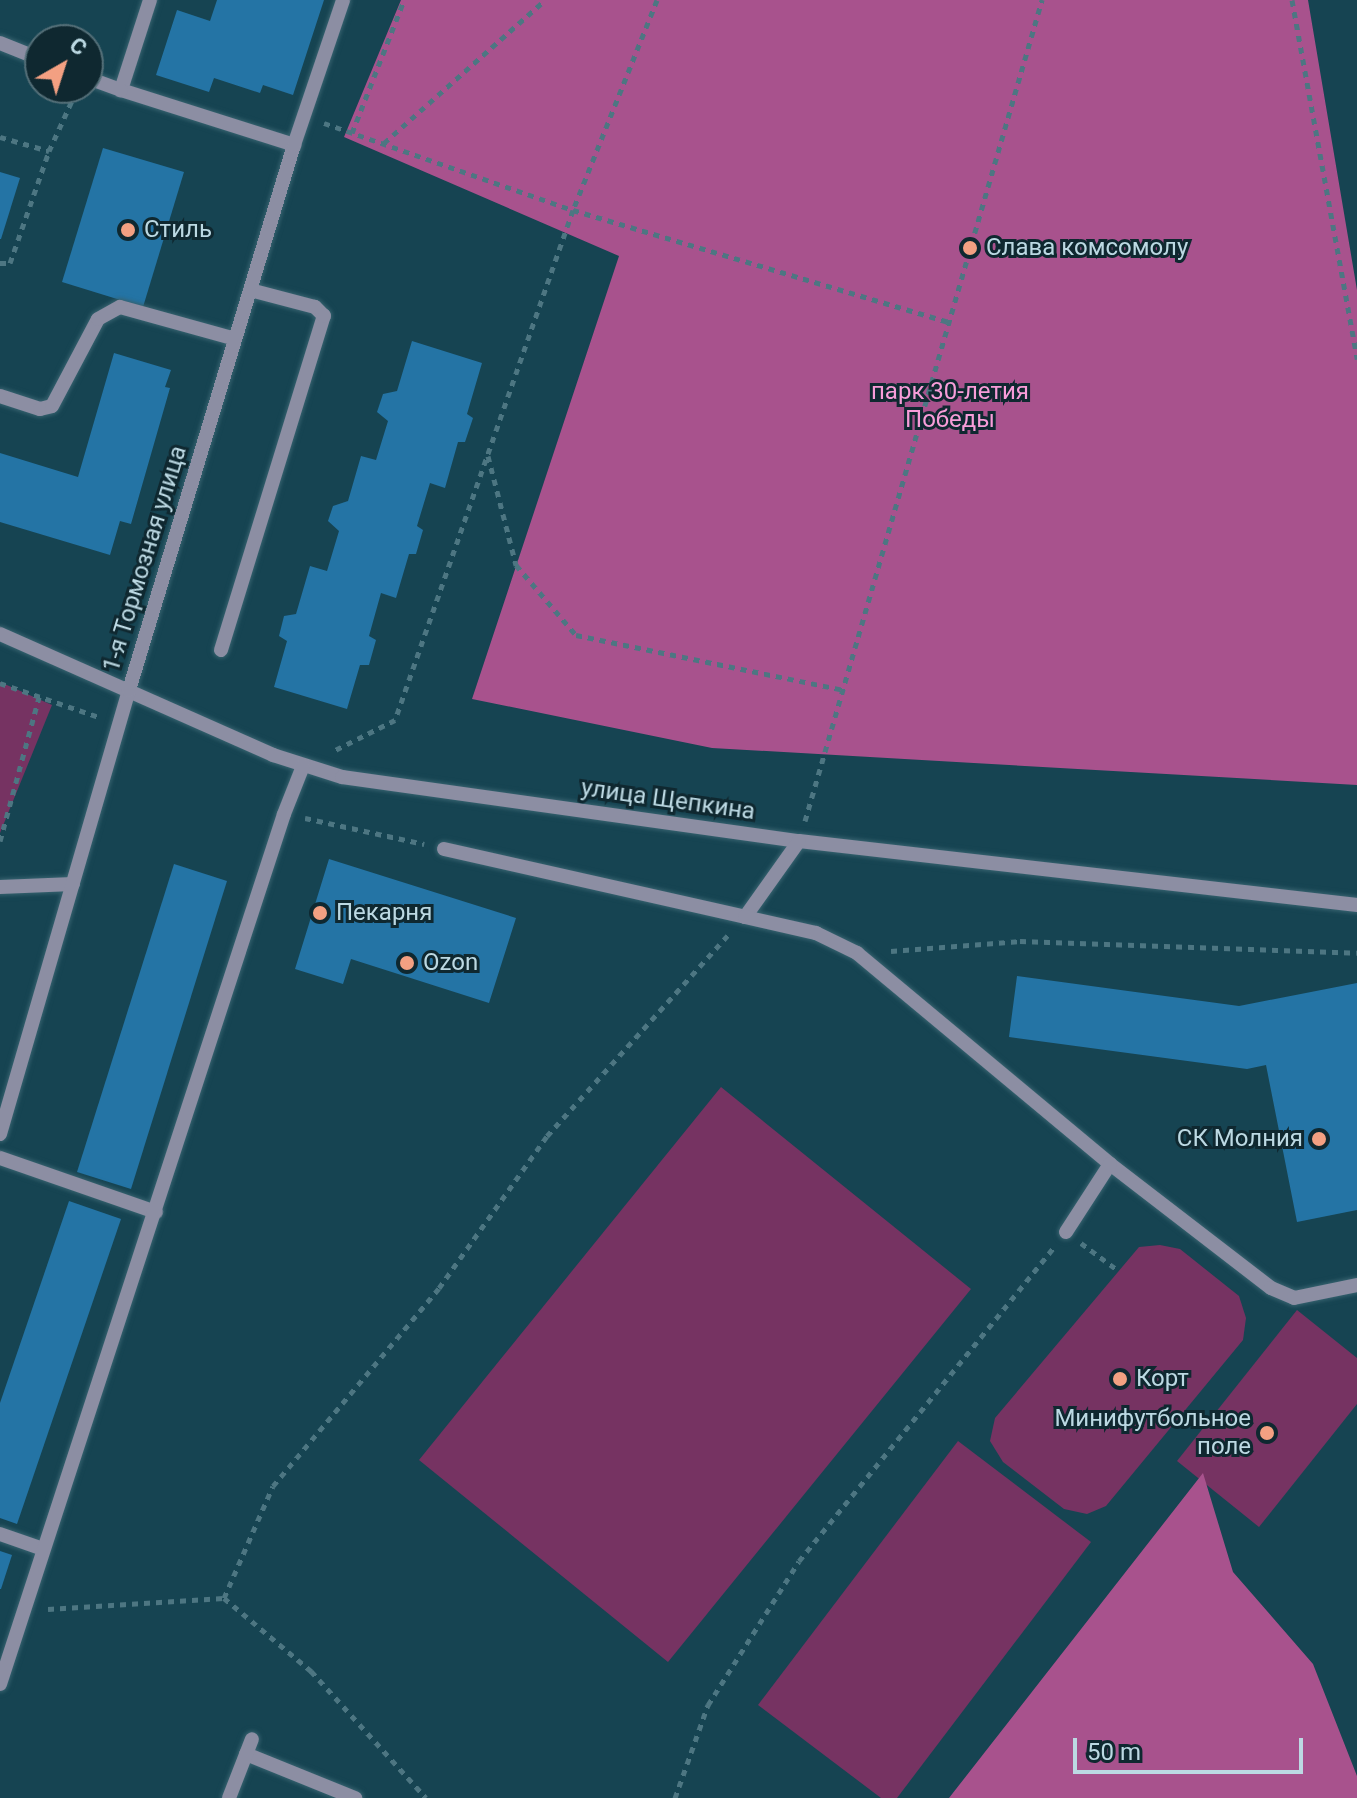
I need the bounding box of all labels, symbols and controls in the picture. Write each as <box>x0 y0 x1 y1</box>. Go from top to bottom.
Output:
north arrow <box>24 24 104 104</box>
text: С <box>65 32 92 61</box>
place label: Стиль <box>144 216 212 244</box>
marker: Стиль <box>119 221 137 239</box>
place label: Слава комсомолу <box>986 234 1188 262</box>
marker: Слава комсомолу <box>961 239 979 257</box>
park label: парк 30-летия Победы <box>871 378 1029 434</box>
street label: 1-я Тормозная улица <box>97 442 193 676</box>
street label: улица Щепкина <box>579 774 757 826</box>
place label: Пекарня <box>336 899 432 927</box>
marker: Пекарня <box>311 904 329 922</box>
place label: Ozon <box>423 949 478 977</box>
marker: Ozon <box>398 954 416 972</box>
place label: СК Молния <box>1177 1125 1303 1153</box>
marker: СК Молния <box>1310 1130 1328 1148</box>
place label: Корт <box>1136 1365 1189 1393</box>
marker: Корт <box>1111 1370 1129 1388</box>
place label: Минифутбольное поле <box>1054 1405 1251 1461</box>
marker: Минифутбольное поле <box>1258 1424 1276 1442</box>
scale bar <box>1077 1722 1307 1772</box>
text: 50 m <box>1087 1738 1141 1766</box>

